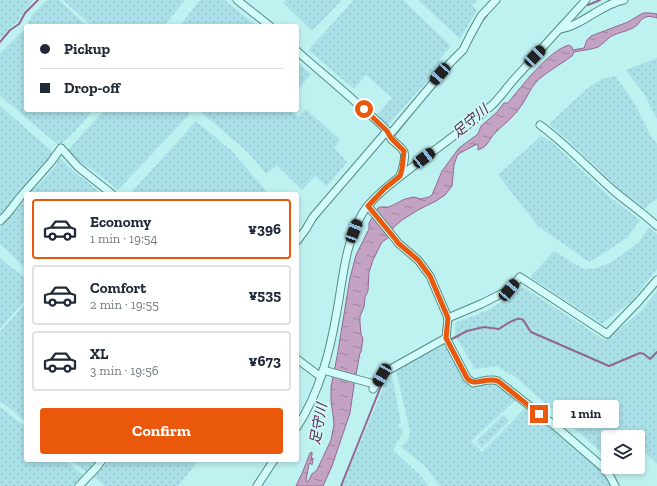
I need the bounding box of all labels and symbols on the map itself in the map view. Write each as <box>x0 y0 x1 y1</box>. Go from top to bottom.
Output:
car <box>522 43 548 69</box>
car <box>428 61 452 87</box>
route start <box>355 100 373 118</box>
water label: 足守川 <box>449 100 493 141</box>
car <box>411 146 437 170</box>
car <box>344 218 364 244</box>
car <box>497 277 521 303</box>
car <box>371 362 393 388</box>
water label: 足守川 <box>306 400 331 446</box>
callout: 1 min <box>553 400 619 428</box>
route end <box>530 405 548 423</box>

